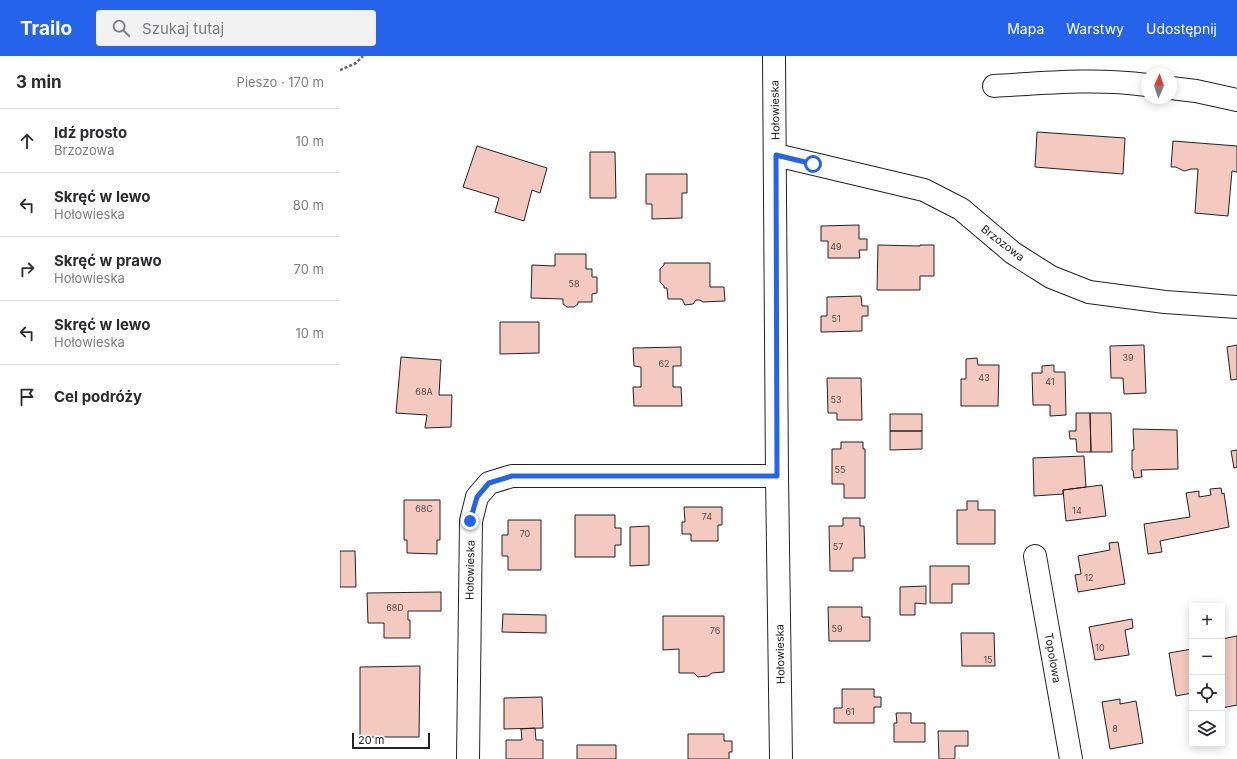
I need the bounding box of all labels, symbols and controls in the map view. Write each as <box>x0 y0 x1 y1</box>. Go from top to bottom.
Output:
search box <box>96 10 376 46</box>
text: Trailo <box>20 17 72 40</box>
icon: search <box>110 17 132 39</box>
text: Szukaj tutaj <box>142 19 224 38</box>
text: Mapa <box>1007 20 1044 37</box>
text: Warstwy <box>1066 20 1124 37</box>
text: Udostępnij <box>1146 20 1217 37</box>
north arrow <box>1141 68 1177 104</box>
text: 3 min <box>16 72 62 92</box>
text: Pieszo · 170 m <box>237 74 324 90</box>
street label: Hołowieska <box>767 80 783 140</box>
text: Idź prosto <box>54 123 127 142</box>
icon: ahead <box>16 130 38 152</box>
text: 10 m <box>295 133 324 149</box>
text: Brzozowa <box>54 142 114 158</box>
route start <box>804 155 822 173</box>
text: Skręć w lewo <box>54 187 150 206</box>
icon: left <box>16 194 38 216</box>
text: 80 m <box>293 197 324 213</box>
text: Hołowieska <box>54 206 125 222</box>
street label: Brzozowa <box>979 222 1027 264</box>
house number: 49 <box>830 241 842 252</box>
text: Skręć w prawo <box>54 251 162 270</box>
icon: right <box>16 258 38 280</box>
text: 70 m <box>294 261 324 277</box>
text: Hołowieska <box>54 270 125 286</box>
house number: 58 <box>568 278 580 289</box>
house number: 51 <box>831 313 841 324</box>
text: Skręć w lewo <box>54 315 150 334</box>
icon: left <box>16 322 38 344</box>
text: 10 m <box>295 325 324 341</box>
text: Hołowieska <box>54 334 125 350</box>
house number: 39 <box>1122 352 1134 363</box>
house number: 62 <box>658 358 670 369</box>
house number: 43 <box>978 372 990 383</box>
house number: 41 <box>1045 376 1055 387</box>
icon: arrive <box>16 386 38 408</box>
house number: 68A <box>415 386 433 397</box>
text: Cel podróży <box>54 387 142 406</box>
house number: 53 <box>830 394 842 405</box>
house number: 55 <box>835 464 845 475</box>
house number: 68C <box>415 503 433 514</box>
house number: 14 <box>1072 505 1082 516</box>
house number: 74 <box>702 511 712 522</box>
route end <box>461 512 479 530</box>
house number: 70 <box>520 528 531 539</box>
street label: Hołowieska <box>462 540 478 600</box>
house number: 57 <box>833 541 843 552</box>
house number: 12 <box>1084 572 1094 583</box>
house number: 68D <box>386 602 404 613</box>
map controls <box>1189 603 1225 747</box>
button: + <box>1189 603 1225 639</box>
house number: 59 <box>831 623 843 634</box>
street label: Hołowieska <box>772 624 788 684</box>
house number: 76 <box>710 625 721 636</box>
street label: Topolowa <box>1042 632 1064 684</box>
button: − <box>1189 639 1225 675</box>
house number: 10 <box>1095 642 1105 653</box>
house number: 15 <box>983 654 993 665</box>
button: locate <box>1189 675 1225 711</box>
house number: 61 <box>845 706 855 717</box>
button: layers <box>1189 711 1225 747</box>
house number: 8 <box>1112 723 1118 734</box>
scale bar <box>352 731 430 750</box>
text: 20 m <box>358 733 384 747</box>

